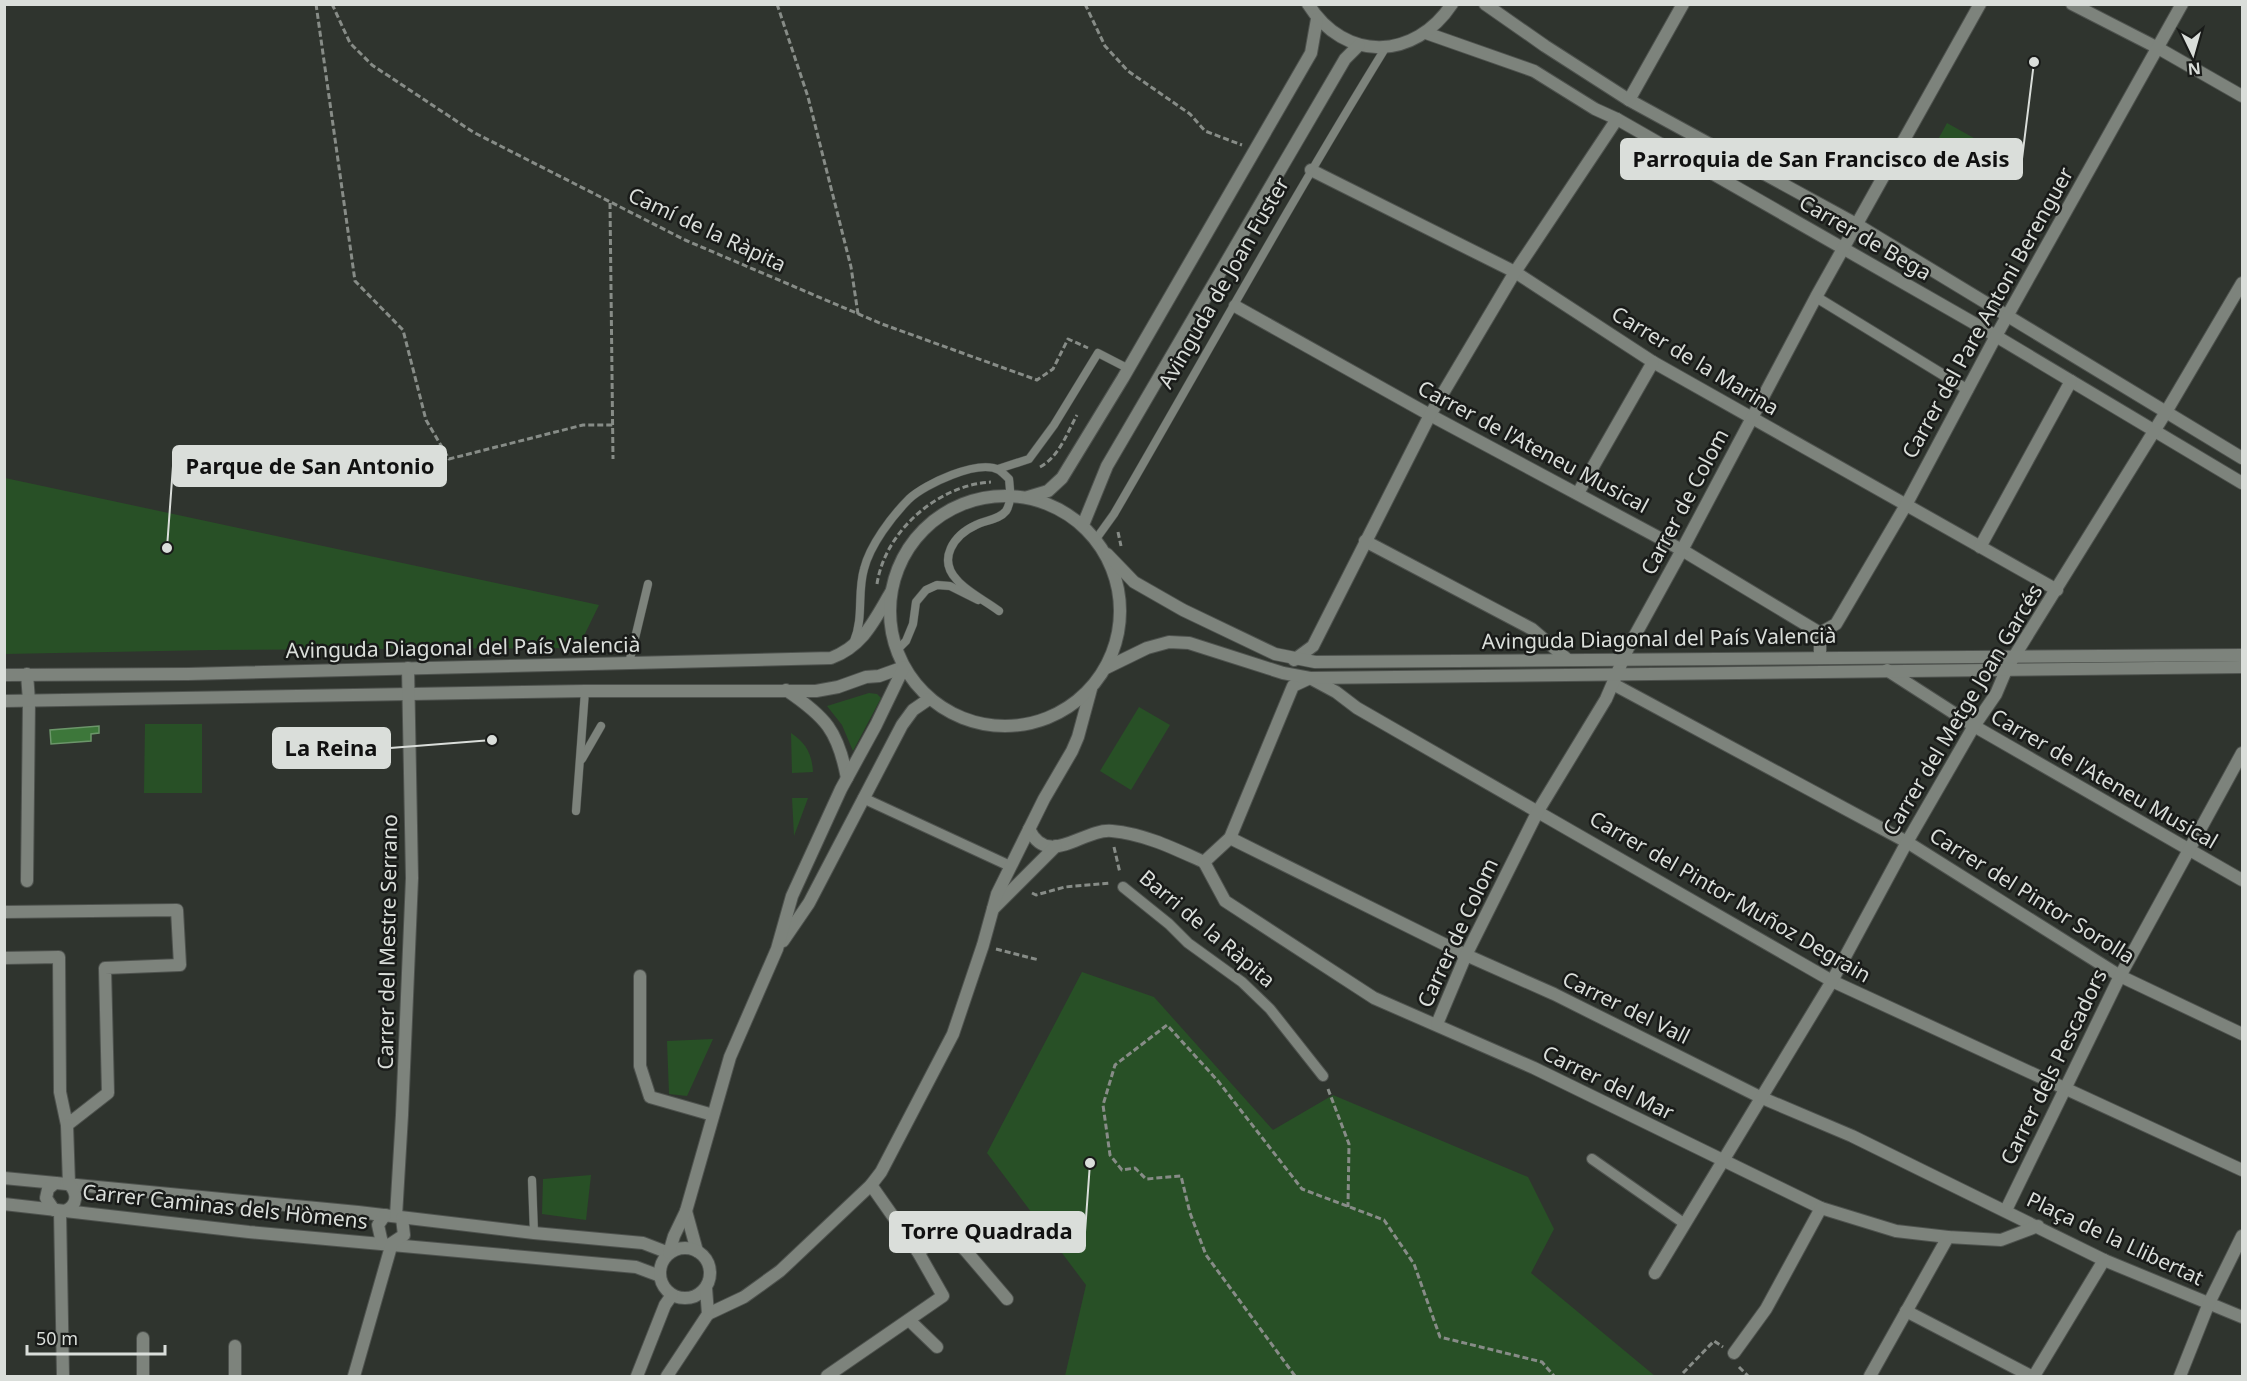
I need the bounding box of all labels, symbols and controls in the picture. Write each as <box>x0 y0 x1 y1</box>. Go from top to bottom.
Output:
north arrow <box>2163 24 2223 84</box>
text: N <box>2187 57 2202 80</box>
callout: Parroquia de San Francisco de Asis <box>1621 139 2022 179</box>
text: Parroquia de San Francisco de Asis <box>1633 143 2009 173</box>
street label: Carrer del Pare Antoni Berenguer <box>1895 162 2079 463</box>
street label: Avinguda de Joan Fuster <box>1151 172 1295 393</box>
street label: Camí de la Ràpita <box>624 180 791 278</box>
street label: Carrer de Bega <box>1794 188 1937 286</box>
street label: Carrer de la Marina <box>1607 299 1784 421</box>
street label: Carrer de l'Ateneu Musical <box>1413 373 1654 519</box>
street label: Carrer de Colom <box>1634 423 1734 580</box>
callout: Parque de San Antonio <box>173 446 446 486</box>
text: Parque de San Antonio <box>186 450 434 480</box>
street label: Carrer del Metge Joan Garcés <box>1876 579 2048 840</box>
street label: Avinguda Diagonal del País Valencià <box>1481 621 1837 655</box>
street label: Avinguda Diagonal del País Valencià <box>285 630 641 664</box>
street label: Carrer de l'Ateneu Musical <box>1986 702 2223 855</box>
callout: La Reina <box>273 728 390 768</box>
text: La Reina <box>285 732 377 762</box>
street label: Carrer del Pintor Muñoz Degrain <box>1585 804 1876 988</box>
street label: Carrer del Mestre Serrano <box>371 814 403 1070</box>
street label: Carrer del Pintor Sorolla <box>1925 821 2140 970</box>
street label: Carrer de Colom <box>1410 853 1504 1012</box>
street label: Barri de la Ràpita <box>1134 863 1281 993</box>
street label: Carrer del Vall <box>1558 964 1695 1050</box>
street label: Carrer dels Pescadors <box>1994 964 2113 1169</box>
street label: Carrer del Mar <box>1538 1038 1679 1126</box>
street label: Carrer Caminas dels Hòmens <box>81 1177 369 1235</box>
street label: Plaça de la Llibertat <box>2022 1185 2209 1292</box>
callout: Torre Quadrada <box>890 1212 1085 1252</box>
text: Torre Quadrada <box>901 1215 1073 1245</box>
scale bar <box>27 1318 165 1356</box>
text: 50 m <box>36 1326 78 1350</box>

